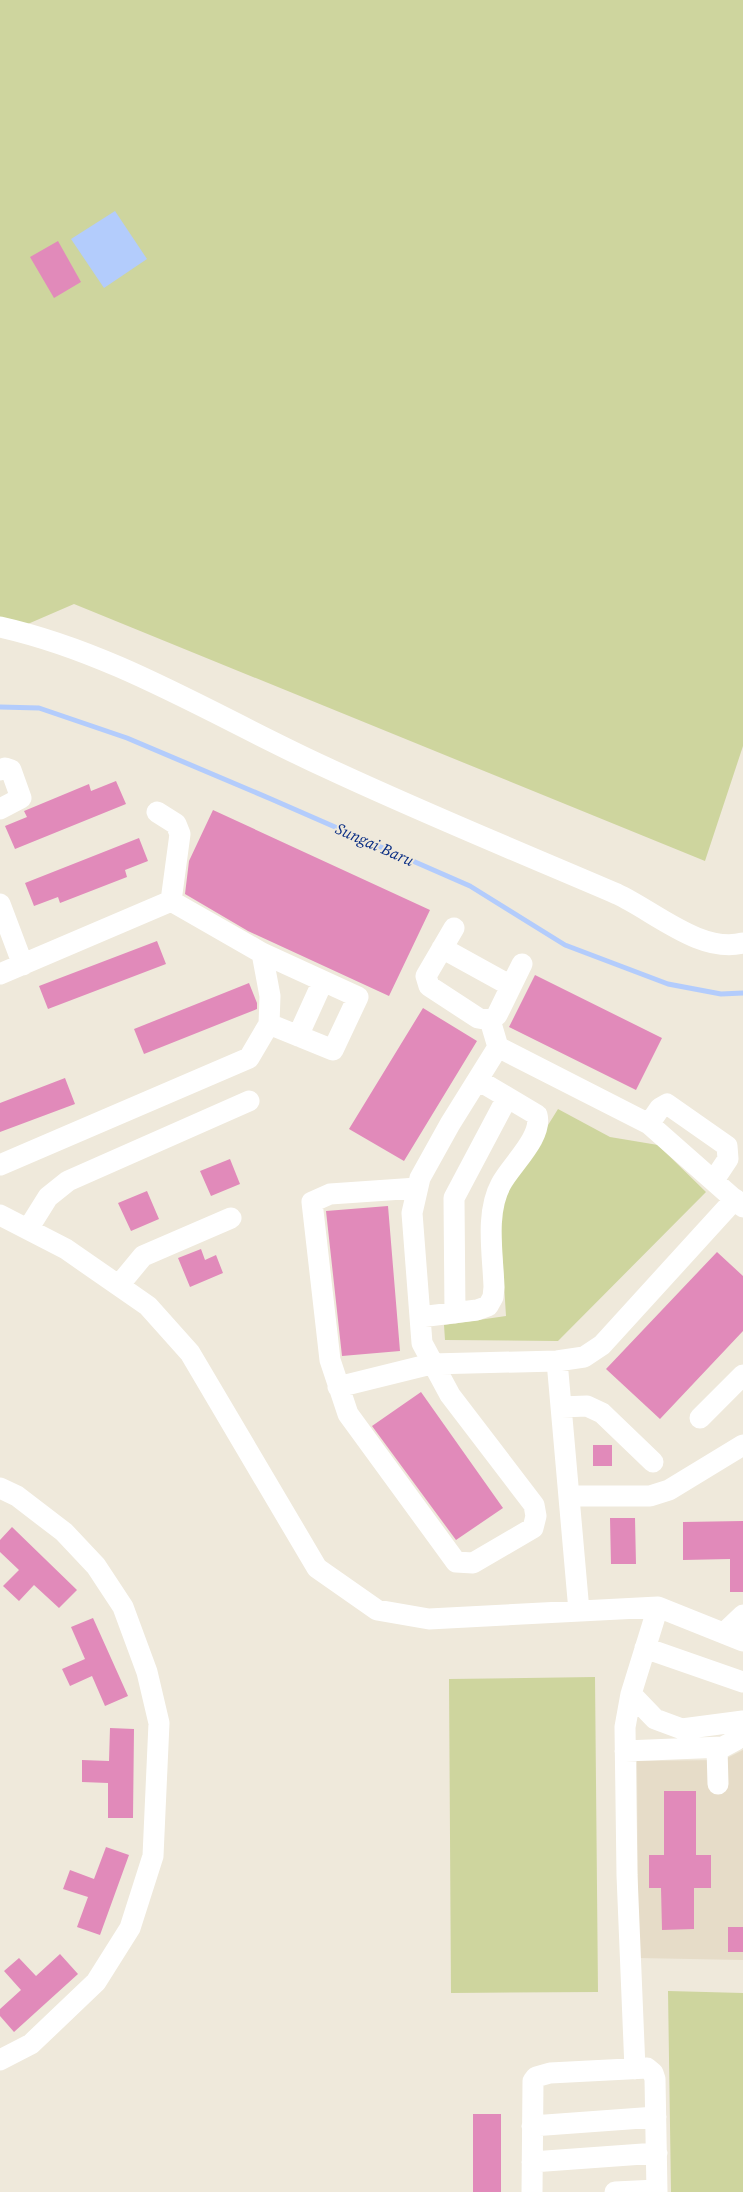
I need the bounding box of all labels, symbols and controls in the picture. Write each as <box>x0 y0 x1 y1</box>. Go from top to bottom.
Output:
water label: Sungai Baru <box>332 817 419 871</box>

